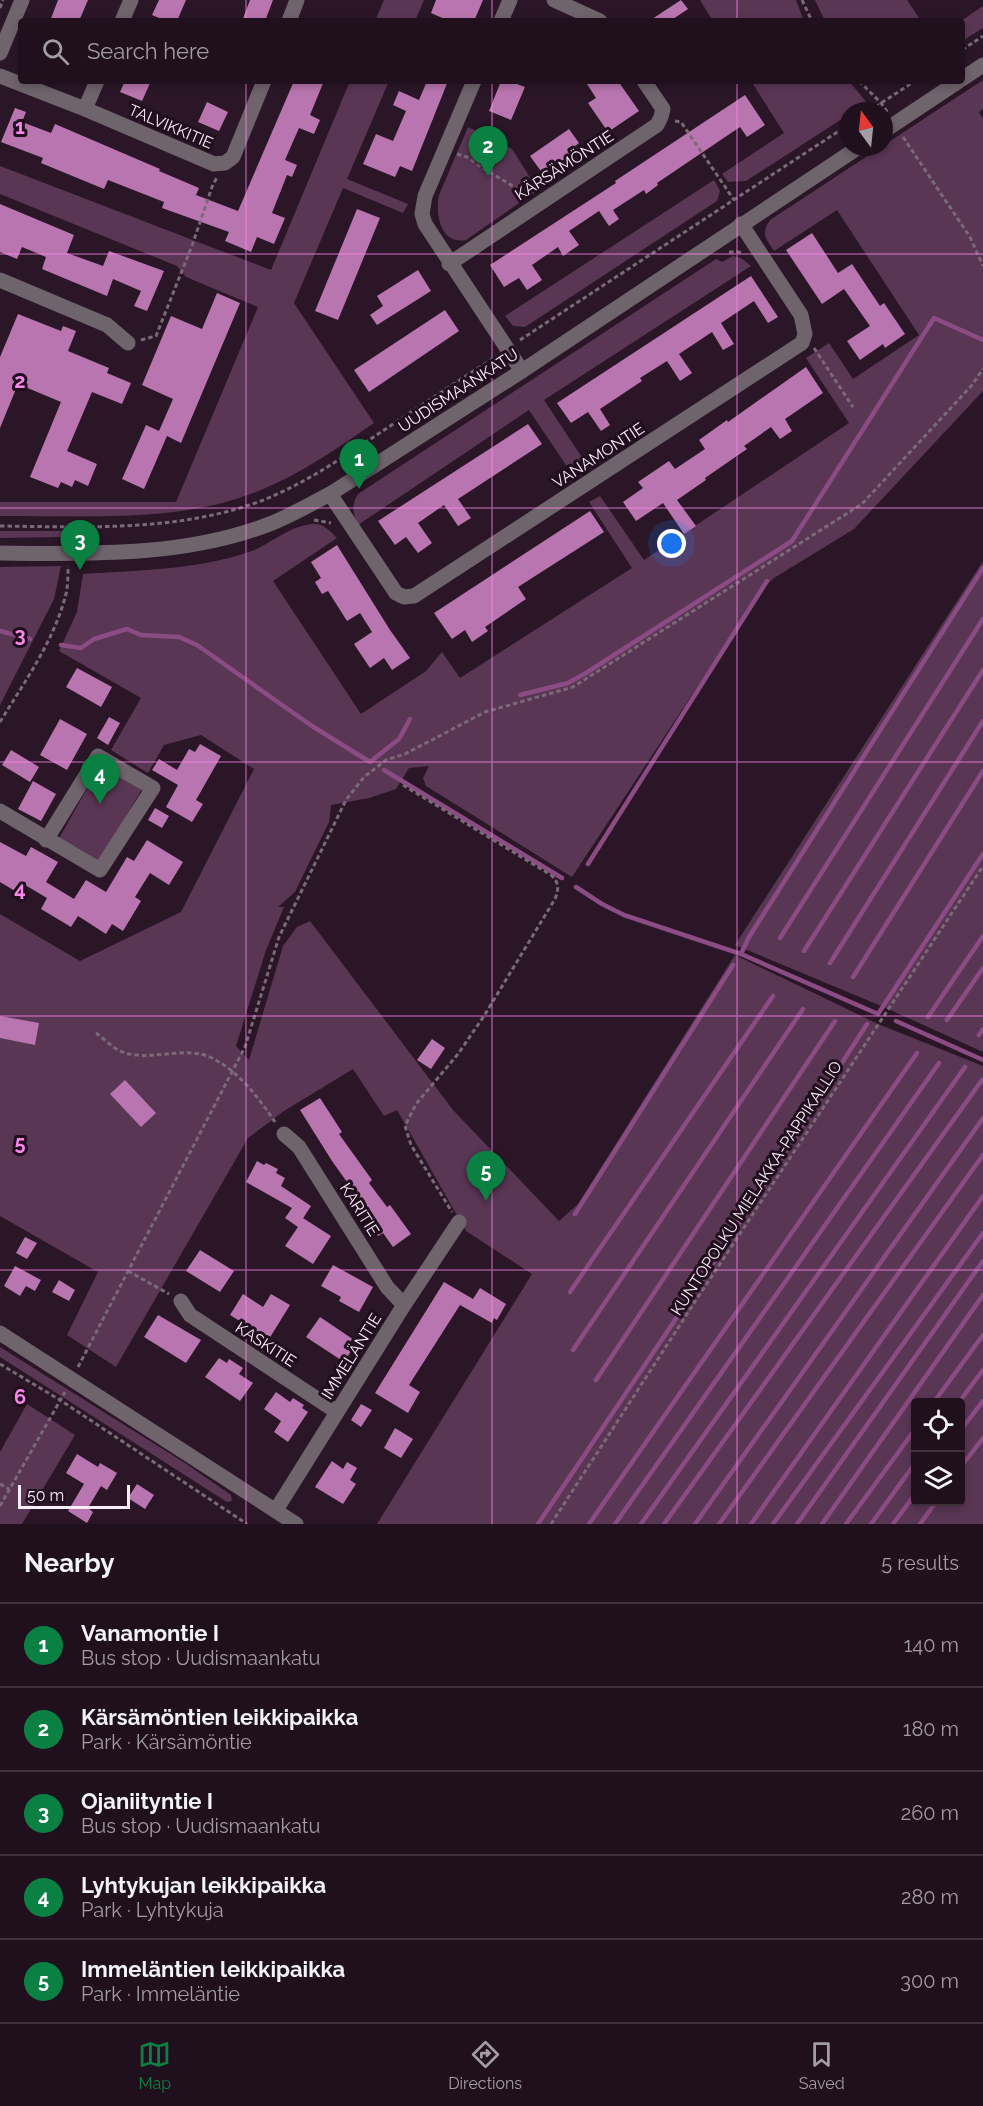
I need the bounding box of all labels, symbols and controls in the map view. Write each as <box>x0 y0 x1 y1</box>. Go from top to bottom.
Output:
search box <box>18 18 965 84</box>
icon: search <box>39 35 72 68</box>
text: Search here <box>87 38 209 64</box>
street label: TALVIKKITIE <box>126 100 216 153</box>
north arrow <box>839 102 893 156</box>
text: 1 <box>15 115 25 139</box>
pin: 2 <box>468 126 508 176</box>
street label: KÄRSÄMÖNTIE <box>511 126 617 204</box>
street label: UUDISMAANKATU <box>395 345 522 436</box>
text: 2 <box>14 369 26 393</box>
street label: VANAMONTIE <box>549 419 648 492</box>
pin: 1 <box>340 440 378 489</box>
pin: 3 <box>60 520 100 570</box>
your location <box>657 529 686 558</box>
text: 3 <box>14 623 26 647</box>
pin: 4 <box>80 754 120 804</box>
text: 4 <box>14 877 26 901</box>
street label: KUNTOPOLKU MIELAKKA-PAPPIKALLIO <box>667 1058 846 1319</box>
text: 5 <box>14 1131 26 1155</box>
pin: 5 <box>466 1152 506 1201</box>
street label: KARITIE <box>336 1179 383 1240</box>
street label: IMMELÄNTIE <box>317 1309 386 1403</box>
street label: KASKITIE <box>232 1318 300 1371</box>
text: 6 <box>14 1385 26 1409</box>
map controls <box>911 1398 965 1506</box>
button: locate <box>911 1398 965 1452</box>
button: layers <box>911 1452 965 1506</box>
scale bar <box>18 1482 130 1510</box>
text: 50 m <box>27 1486 64 1505</box>
text: Nearby <box>24 1548 114 1578</box>
text: 5 results <box>881 1551 959 1575</box>
text: Vanamontie I <box>81 1620 219 1646</box>
text: 1 <box>39 1633 48 1657</box>
text: 140 m <box>904 1633 959 1657</box>
text: Bus stop · Uudismaankatu <box>81 1646 320 1670</box>
text: Kärsämöntien leikkipaikka <box>81 1704 358 1730</box>
text: 2 <box>38 1717 49 1741</box>
text: 180 m <box>903 1717 959 1741</box>
text: Park · Kärsämöntie <box>81 1730 252 1754</box>
text: Ojaniityntie I <box>81 1788 213 1814</box>
text: 3 <box>38 1801 49 1825</box>
text: 260 m <box>901 1801 959 1825</box>
text: Bus stop · Uudismaankatu <box>81 1814 320 1838</box>
text: Lyhtykujan leikkipaikka <box>81 1872 326 1898</box>
text: 4 <box>38 1885 49 1909</box>
text: 280 m <box>901 1885 959 1909</box>
text: Park · Lyhtykuja <box>81 1898 224 1922</box>
text: Immeläntien leikkipaikka <box>81 1956 345 1982</box>
text: 5 <box>38 1969 49 1993</box>
text: 300 m <box>900 1969 959 1993</box>
text: Park · Immeläntie <box>81 1982 240 2006</box>
tab: Map <box>138 2038 171 2093</box>
tab: Directions <box>448 2038 522 2093</box>
tab: Saved <box>799 2038 845 2093</box>

